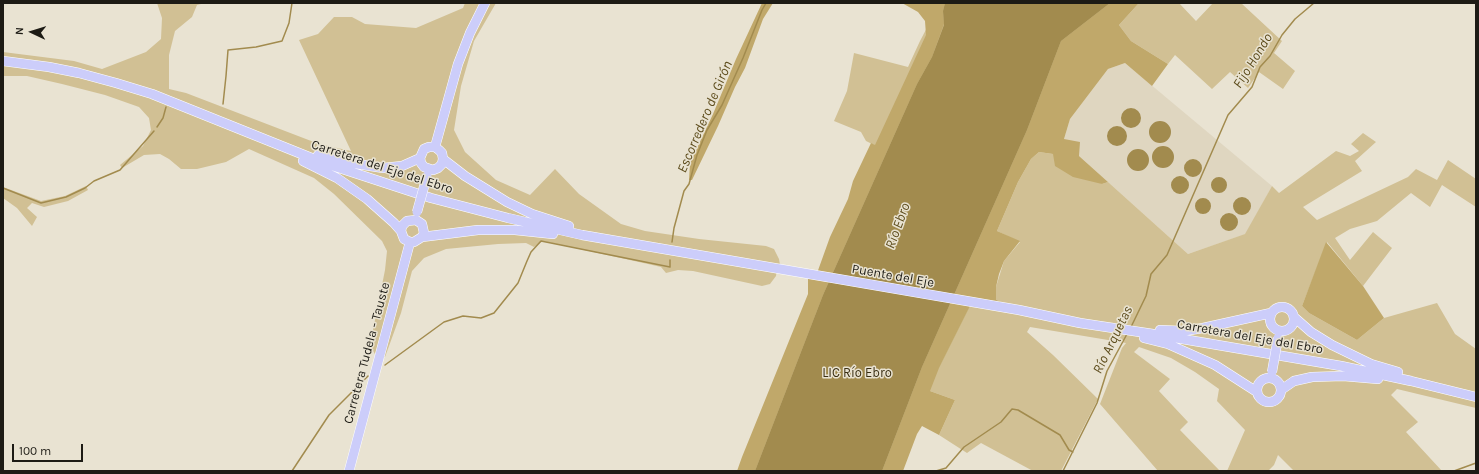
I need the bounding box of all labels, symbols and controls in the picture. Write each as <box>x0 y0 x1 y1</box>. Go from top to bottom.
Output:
north arrow <box>12 12 52 52</box>
text: N <box>13 27 26 36</box>
water label: Fijo Hondo <box>1230 30 1276 92</box>
water label: Escorredero de Girón <box>674 59 736 175</box>
street label: Carretera del Eje del Ebro <box>309 137 455 197</box>
water label: Río Ebro <box>882 201 914 251</box>
street label: Puente del Eje <box>851 261 935 291</box>
street label: Carretera Tudela - Tauste <box>341 281 393 425</box>
water label: Río Arquetas <box>1089 303 1137 377</box>
street label: Carretera del Eje del Ebro <box>1176 316 1324 358</box>
park label: LIC Río Ebro <box>822 365 892 381</box>
scale bar <box>14 436 85 462</box>
text: 100 m <box>19 444 51 458</box>

